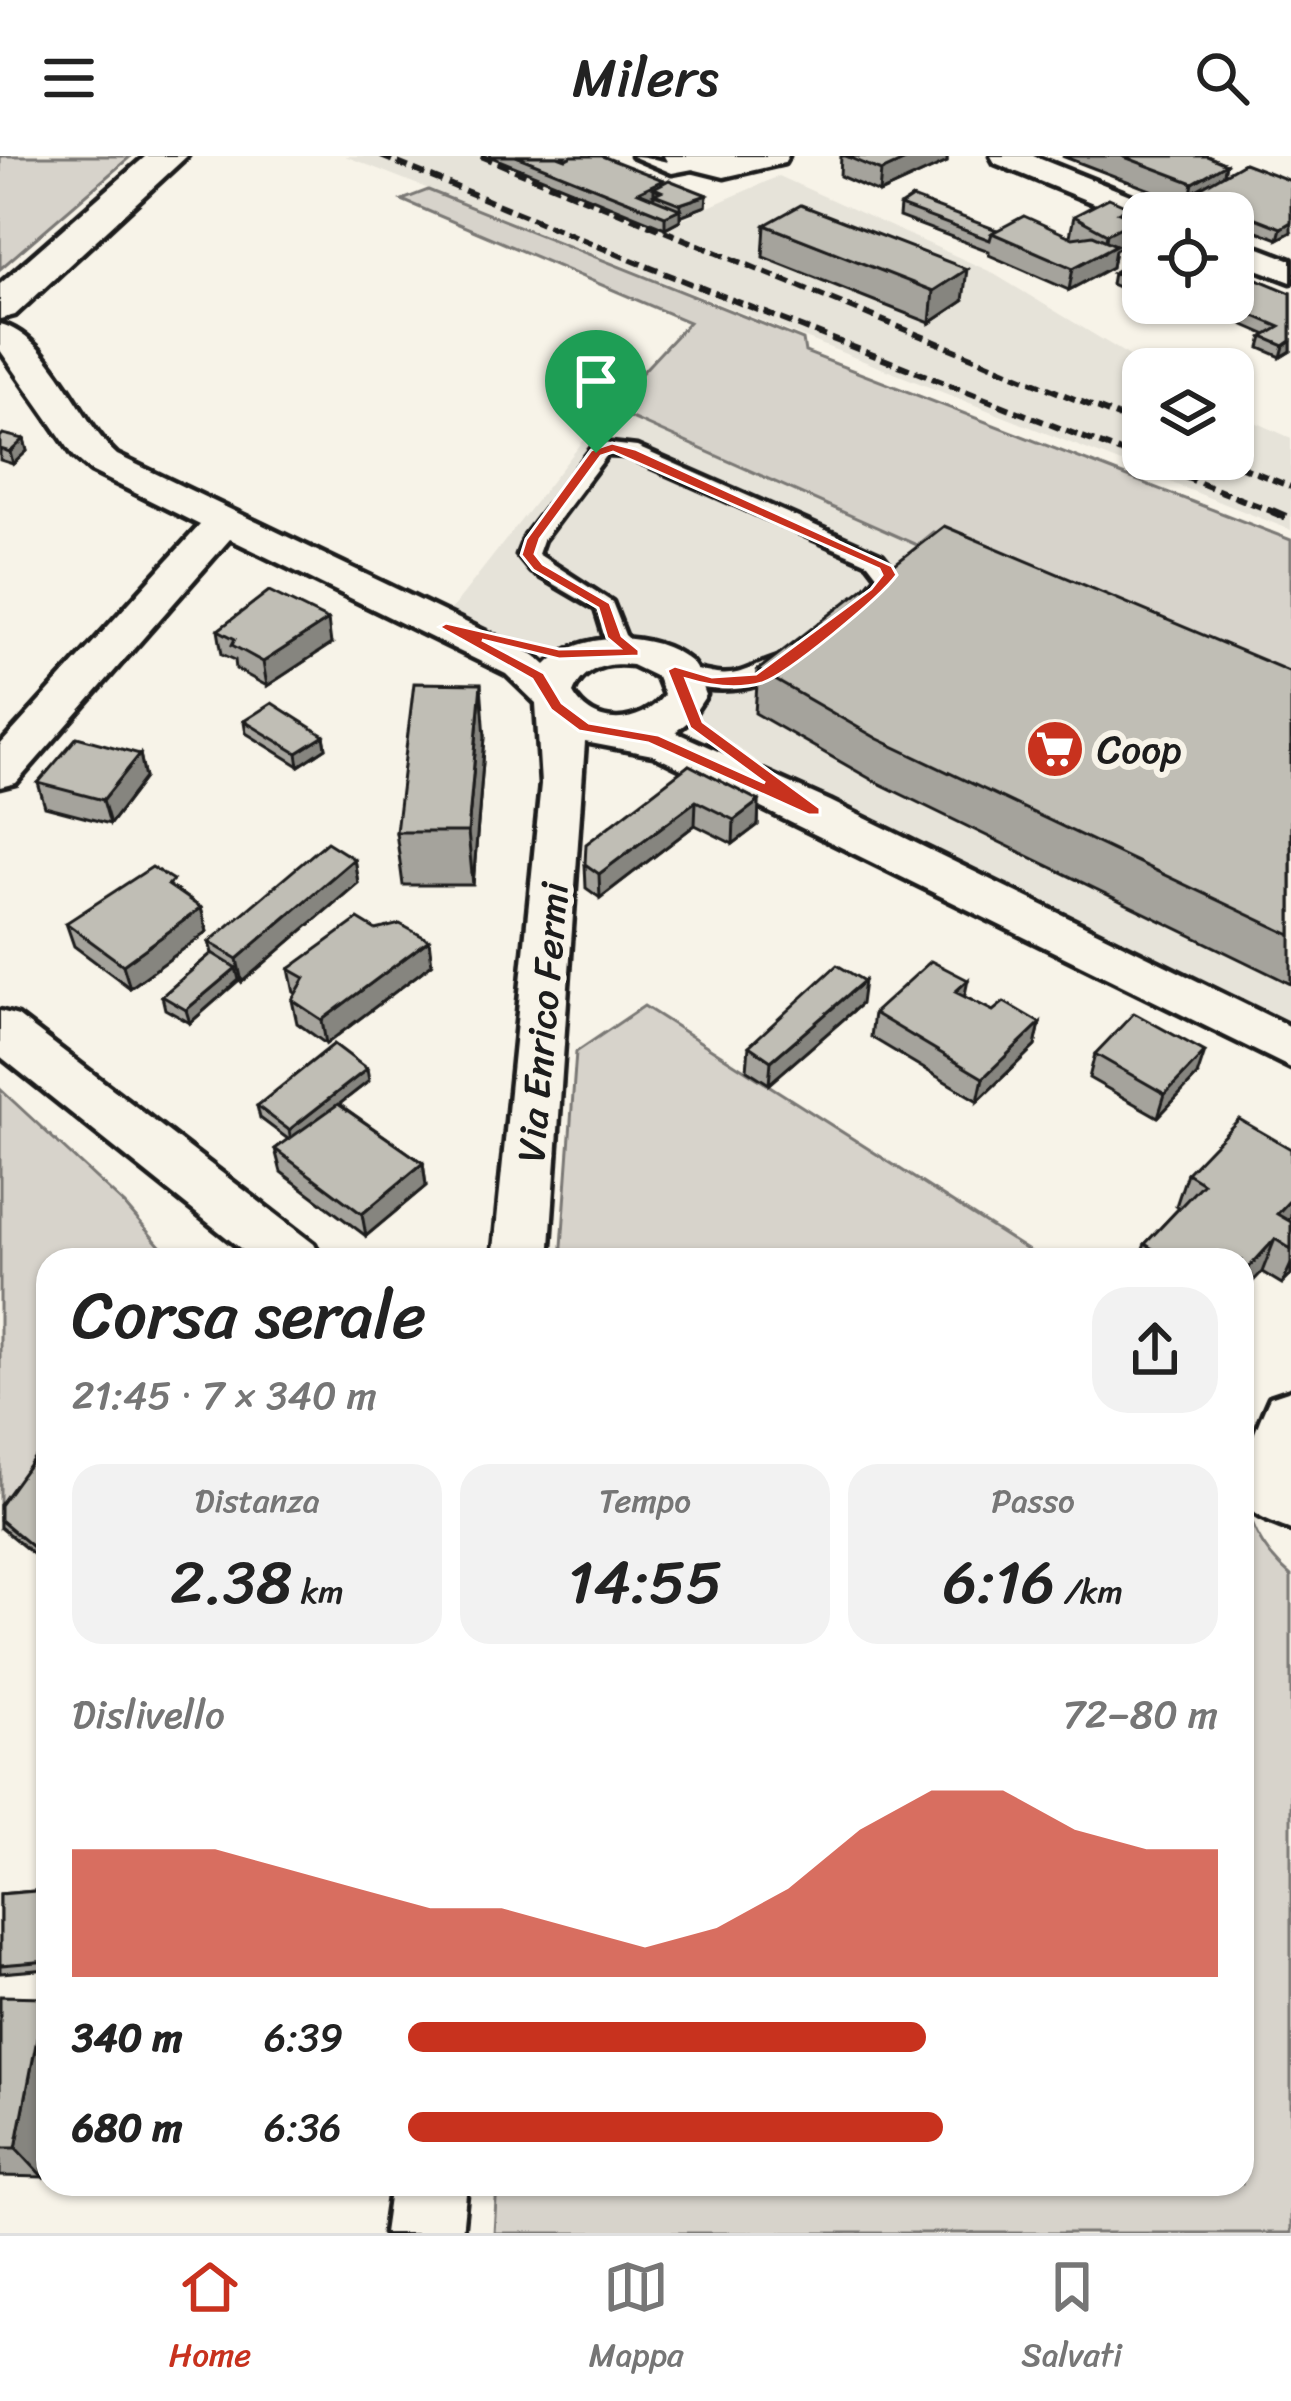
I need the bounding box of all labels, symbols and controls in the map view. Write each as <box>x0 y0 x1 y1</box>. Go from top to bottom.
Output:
text: Milers <box>572 30 719 126</box>
icon: menu <box>36 45 102 111</box>
icon: search <box>1189 45 1255 111</box>
map controls <box>1122 192 1254 480</box>
button: locate <box>1122 192 1254 324</box>
pin <box>545 330 647 453</box>
icon: arrive <box>563 348 629 414</box>
button: layers <box>1122 348 1254 480</box>
place label: Coop <box>1097 715 1182 784</box>
supermarket icon: Coop <box>1024 718 1086 780</box>
street label: Via Enrico Fermi <box>496 878 589 1165</box>
text: Corsa serale <box>72 1257 426 1374</box>
button: share <box>1092 1287 1218 1413</box>
text: 21:45 · 7 × 340 m <box>72 1361 377 1430</box>
text: Distanza <box>194 1472 320 1530</box>
text: Tempo <box>599 1472 691 1530</box>
text: Passo <box>991 1472 1075 1530</box>
text: 2.38 <box>170 1530 292 1636</box>
text: 14:55 <box>568 1530 722 1636</box>
text: 6:16 <box>943 1530 1055 1636</box>
text: km <box>292 1563 344 1621</box>
text: /km <box>1055 1563 1123 1621</box>
text: Dislivello <box>72 1680 225 1749</box>
text: 72–80 m <box>1063 1680 1218 1749</box>
text: 340 m <box>72 2003 183 2072</box>
text: 6:39 <box>264 2003 343 2072</box>
text: 680 m <box>72 2093 182 2162</box>
text: 6:36 <box>264 2093 342 2162</box>
tab: Home <box>169 2254 251 2384</box>
tab: Mappa <box>589 2254 684 2384</box>
tab: Salvati <box>1021 2254 1122 2384</box>

